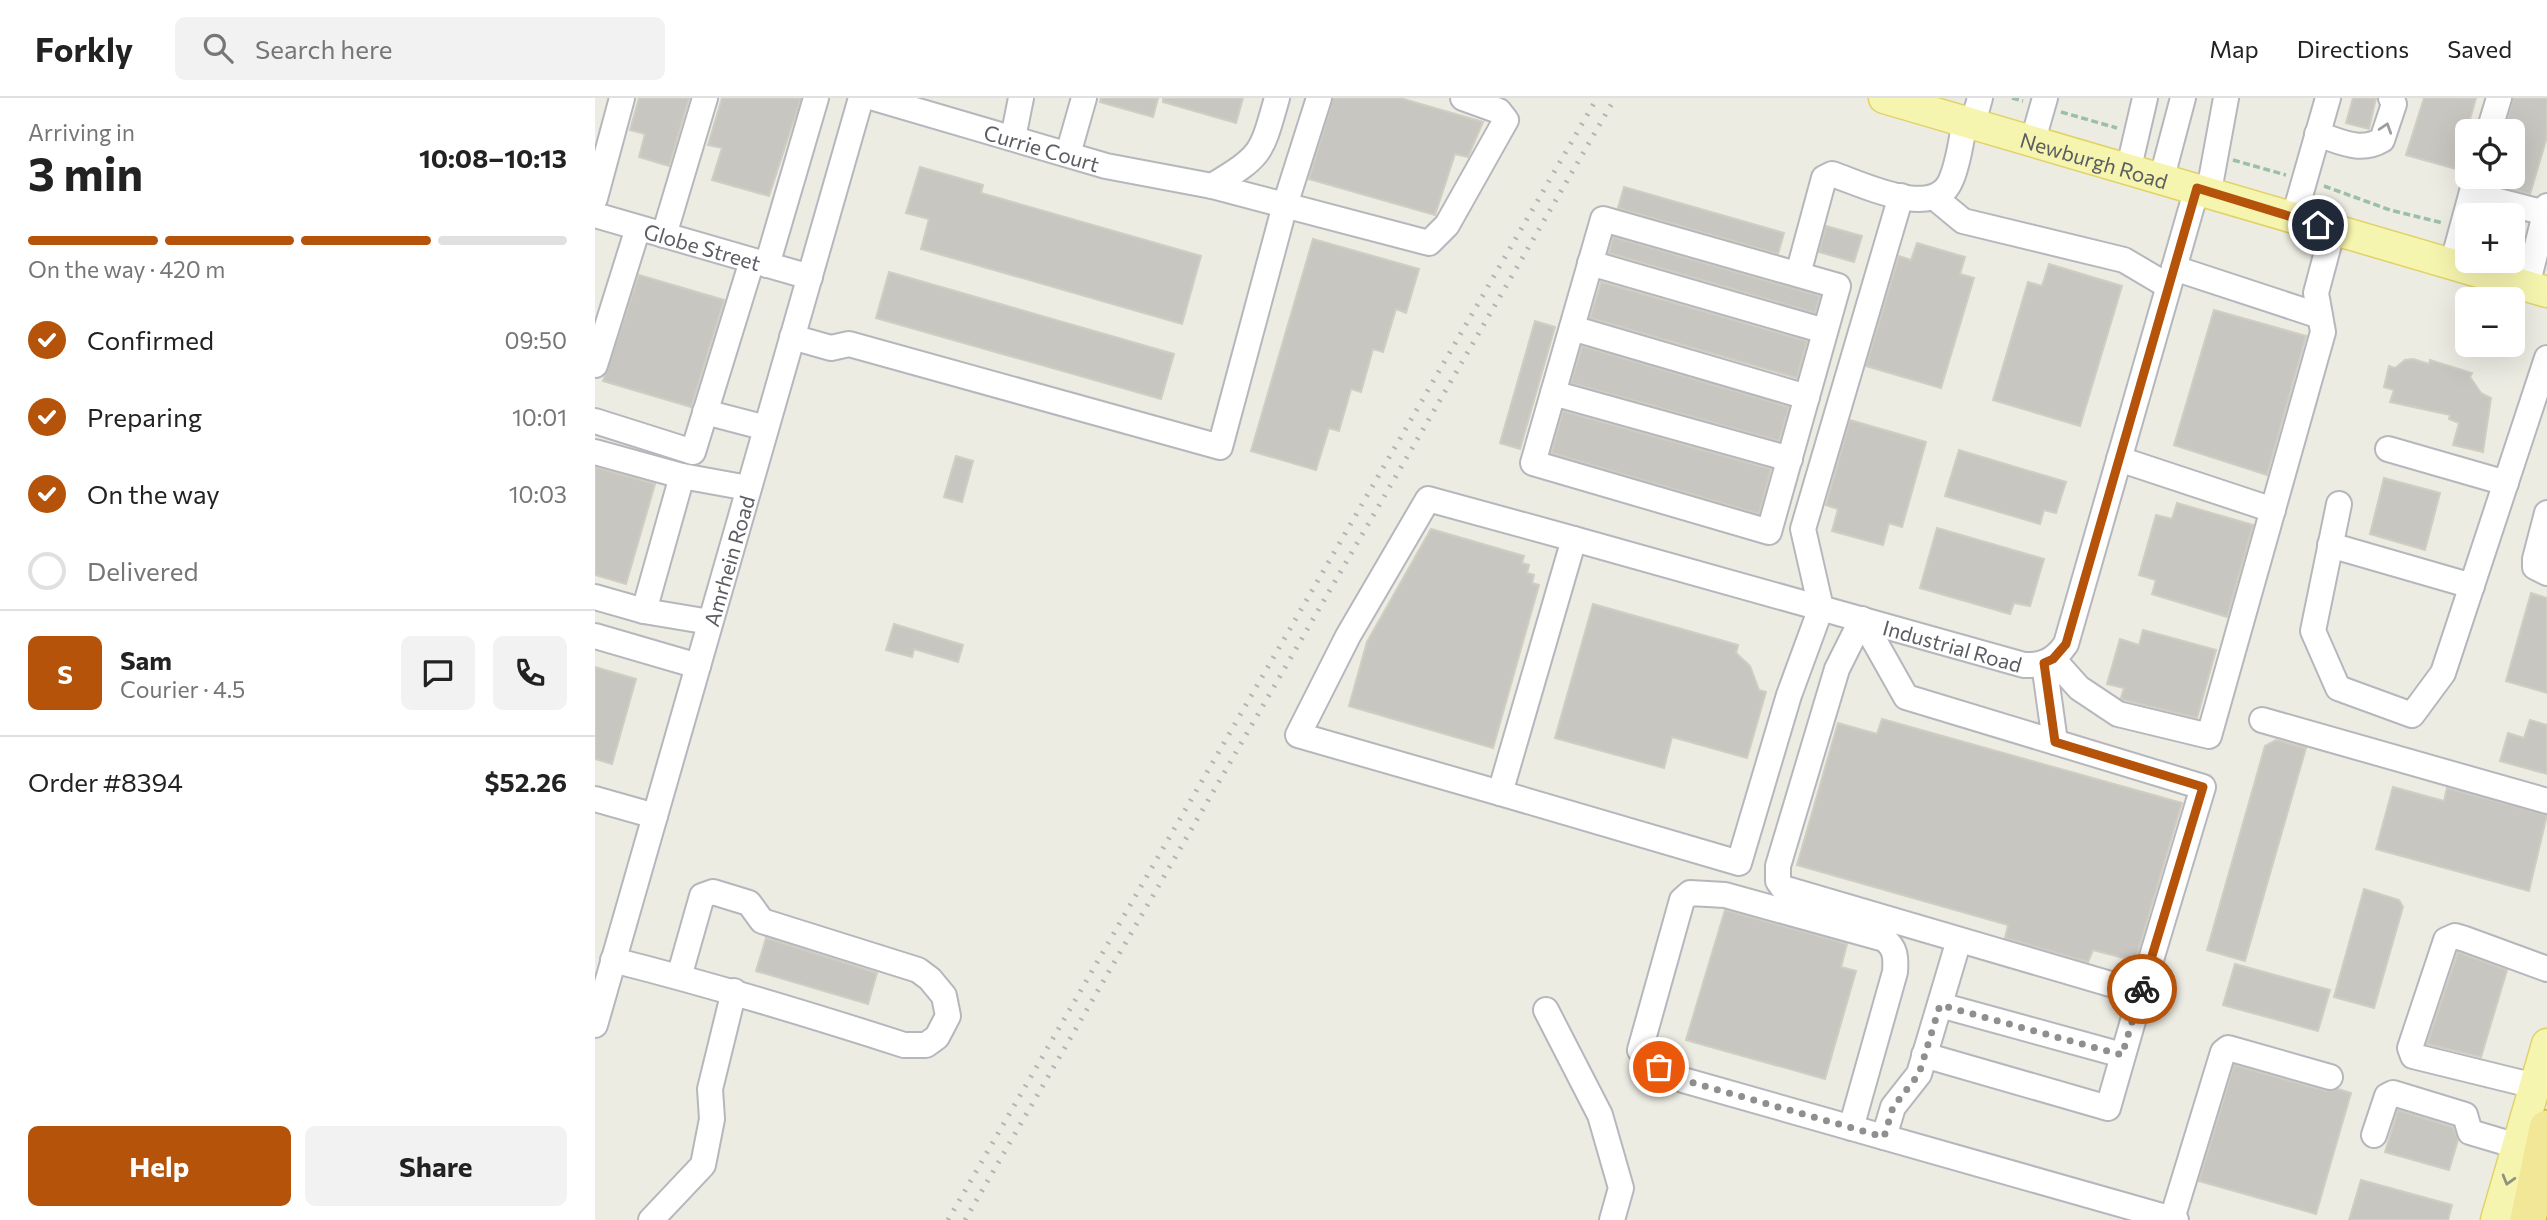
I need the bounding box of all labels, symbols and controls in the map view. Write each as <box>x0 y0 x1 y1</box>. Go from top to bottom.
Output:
search box <box>175 17 665 80</box>
text: Forkly <box>35 28 133 69</box>
icon: search <box>199 29 237 67</box>
text: Search here <box>255 33 393 64</box>
text: Map <box>2209 34 2259 63</box>
text: Directions <box>2297 34 2409 63</box>
text: Saved <box>2447 34 2512 63</box>
text: Arriving in <box>28 118 135 146</box>
street label: Currie Court <box>981 118 1103 176</box>
map controls <box>2455 119 2525 357</box>
button: locate <box>2455 119 2525 189</box>
one-way arrow <box>2377 122 2392 134</box>
street label: Newburgh Road <box>2017 126 2171 193</box>
text: 10:08–10:13 <box>419 142 567 173</box>
text: 3 min <box>28 144 143 200</box>
pin <box>2288 195 2348 255</box>
button: + <box>2455 203 2525 273</box>
icon: home <box>2299 206 2337 244</box>
street label: Globe Street <box>641 217 764 275</box>
text: On the way · 420 m <box>28 255 225 283</box>
button: − <box>2455 287 2525 357</box>
icon: check <box>28 321 66 359</box>
text: Confirmed <box>87 324 214 355</box>
text: 09:50 <box>504 326 567 354</box>
icon: check <box>28 398 66 436</box>
text: Preparing <box>87 401 202 432</box>
text: 10:01 <box>512 403 567 431</box>
icon: check <box>28 475 66 513</box>
text: On the way <box>87 478 220 509</box>
text: 10:03 <box>509 480 567 508</box>
street label: Amrhein Road <box>698 492 759 629</box>
text: Delivered <box>87 555 198 586</box>
street label: Industrial Road <box>1880 614 2025 676</box>
button: chat <box>401 636 475 710</box>
button: phone <box>493 636 567 710</box>
text: Sam <box>120 644 172 675</box>
text: S <box>57 658 73 689</box>
text: Courier · 4.5 <box>120 675 245 703</box>
text: Order #8394 <box>28 766 183 797</box>
text: $52.26 <box>485 766 567 797</box>
courier <box>2107 954 2177 1024</box>
icon: bike <box>2123 970 2161 1008</box>
pin <box>1629 1037 1689 1097</box>
icon: bag <box>1640 1048 1678 1086</box>
button: Help <box>28 1126 291 1206</box>
button: Share <box>305 1126 567 1206</box>
one-way arrow <box>2501 1174 2516 1186</box>

